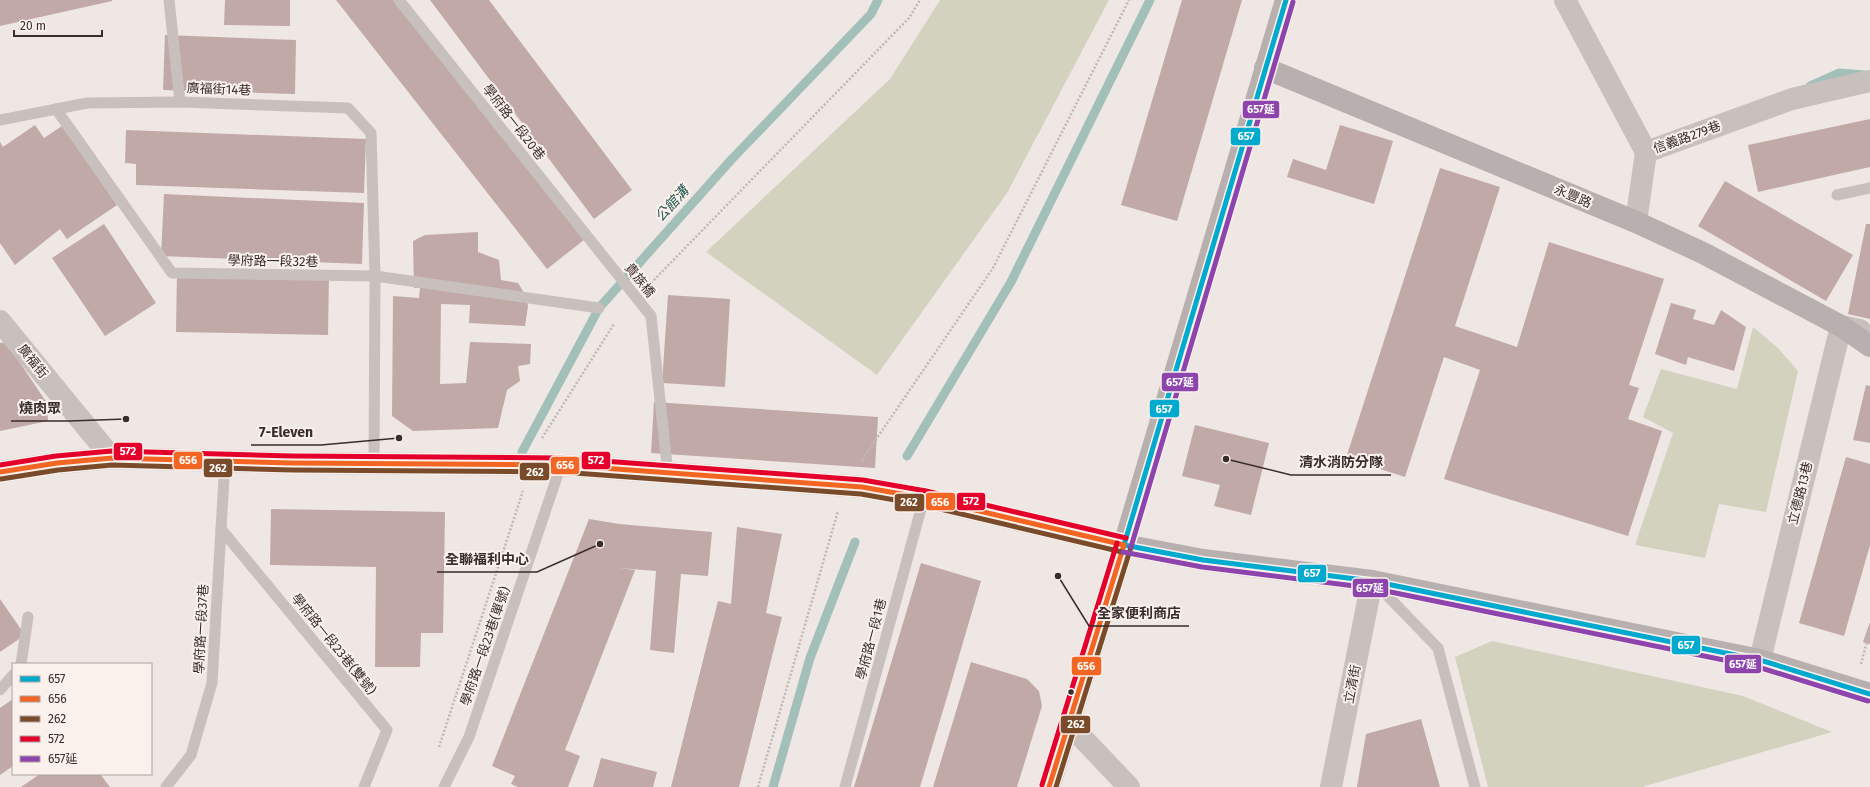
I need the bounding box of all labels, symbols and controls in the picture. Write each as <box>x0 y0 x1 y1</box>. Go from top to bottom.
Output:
scale bar <box>14 12 102 38</box>
text: 20 m <box>20 19 46 33</box>
street label: 廣福街14巷 <box>186 80 252 98</box>
street label: 學府路一段20巷 <box>480 81 548 163</box>
line badge: 657延 <box>1242 100 1280 119</box>
text: 657延 <box>1247 103 1275 116</box>
street label: 信義路279巷 <box>1651 118 1723 156</box>
line badge: 657 <box>1230 127 1261 146</box>
text: 657 <box>1238 130 1254 143</box>
water label: 公館溝 <box>652 181 694 225</box>
street label: 永豐路 <box>1552 181 1594 211</box>
street label: 學府路一段32巷 <box>227 253 319 269</box>
street label: 貴族橋 <box>622 260 658 300</box>
street label: 廣福街 <box>15 341 51 381</box>
line badge: 657延 <box>1161 372 1199 392</box>
text: 657延 <box>1166 376 1194 389</box>
callout: 燒肉眾 <box>11 395 69 421</box>
line badge: 657 <box>1149 399 1180 418</box>
text: 燒肉眾 <box>19 400 61 417</box>
text: 657 <box>1156 403 1172 416</box>
callout: 7-Eleven <box>251 419 321 445</box>
text: 7-Eleven <box>259 424 313 441</box>
line badge: 572 <box>113 442 143 461</box>
text: 572 <box>120 445 136 458</box>
callout: 清水消防分隊 <box>1291 449 1391 475</box>
line badge: 656 <box>173 451 203 470</box>
line badge: 572 <box>581 451 611 470</box>
text: 656 <box>179 454 197 467</box>
text: 572 <box>588 454 604 467</box>
text: 清水消防分隊 <box>1299 454 1383 471</box>
line badge: 656 <box>550 456 580 475</box>
line badge: 262 <box>203 458 233 478</box>
text: 656 <box>556 459 574 472</box>
street label: 立德路13巷 <box>1785 460 1815 526</box>
text: 262 <box>209 462 227 475</box>
line badge: 262 <box>519 462 550 481</box>
text: 262 <box>526 466 544 479</box>
line badge: 656 <box>925 492 956 511</box>
line badge: 572 <box>956 492 986 511</box>
line badge: 262 <box>894 493 925 512</box>
text: 572 <box>963 495 979 508</box>
text: 262 <box>900 496 918 509</box>
text: 656 <box>931 496 949 509</box>
callout: 全聯福利中心 <box>437 546 537 572</box>
text: 全聯福利中心 <box>445 551 529 568</box>
line badge: 657 <box>1297 564 1327 583</box>
text: 657 <box>1304 567 1320 580</box>
line badge: 657延 <box>1352 578 1389 598</box>
text: 657延 <box>1356 582 1384 595</box>
street label: 學府路一段37巷 <box>191 584 211 674</box>
street label: 學府路一段23巷(單號) <box>458 584 512 708</box>
street label: 學府路一段23巷(雙號) <box>289 591 379 697</box>
street label: 學府路一段1巷 <box>853 597 889 681</box>
callout: 全家便利商店 <box>1089 600 1189 626</box>
text: 全家便利商店 <box>1097 605 1181 622</box>
line badge: 657 <box>1671 635 1701 655</box>
text: 657 <box>1678 639 1694 652</box>
line badge: 657延 <box>1724 654 1762 674</box>
line badge: 656 <box>1071 656 1102 676</box>
text: 657延 <box>1729 658 1757 671</box>
text: 656 <box>1077 660 1095 673</box>
legend <box>12 663 152 775</box>
street label: 立清街 <box>1341 663 1363 705</box>
text: 657 <box>48 672 65 686</box>
unlabelled marker <box>1066 687 1076 697</box>
text: 656 <box>48 692 67 706</box>
text: 262 <box>48 712 66 726</box>
line badge: 262 <box>1060 715 1091 734</box>
text: 262 <box>1067 718 1085 731</box>
text: 572 <box>48 732 65 746</box>
text: 657延 <box>48 752 77 766</box>

